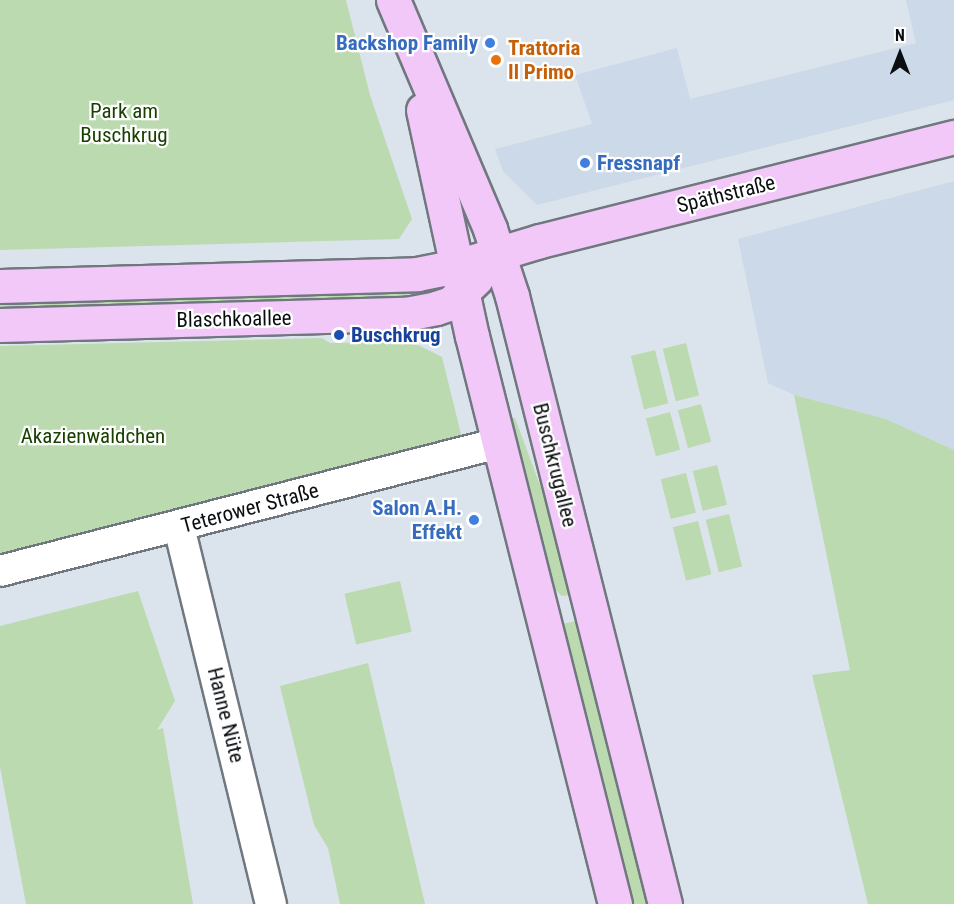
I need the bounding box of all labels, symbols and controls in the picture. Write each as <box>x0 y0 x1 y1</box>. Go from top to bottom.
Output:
north arrow <box>870 24 930 84</box>
text: N <box>895 26 905 45</box>
place label: Backshop Family <box>336 30 478 56</box>
place label: Trattoria Il Primo <box>508 35 580 85</box>
marker: Backshop Family <box>483 36 497 50</box>
marker: Trattoria Il Primo <box>489 53 503 67</box>
park label: Park am Buschkrug <box>80 98 168 148</box>
place label: Fressnapf <box>597 150 680 176</box>
marker: Fressnapf <box>578 156 592 170</box>
street label: Späthstraße <box>674 170 778 218</box>
street label: Blaschkoallee <box>176 305 292 333</box>
place label: Buschkrug <box>351 322 441 348</box>
marker: Buschkrug <box>332 328 346 342</box>
street label: Buschkrugallee <box>527 400 583 530</box>
park label: Akazienwäldchen <box>21 423 165 449</box>
street label: Teterower Straße <box>179 478 321 538</box>
place label: Salon A.H. Effekt <box>372 495 462 545</box>
marker: Salon A.H. Effekt <box>467 513 481 527</box>
street label: Hanne Nüte <box>202 665 250 765</box>

